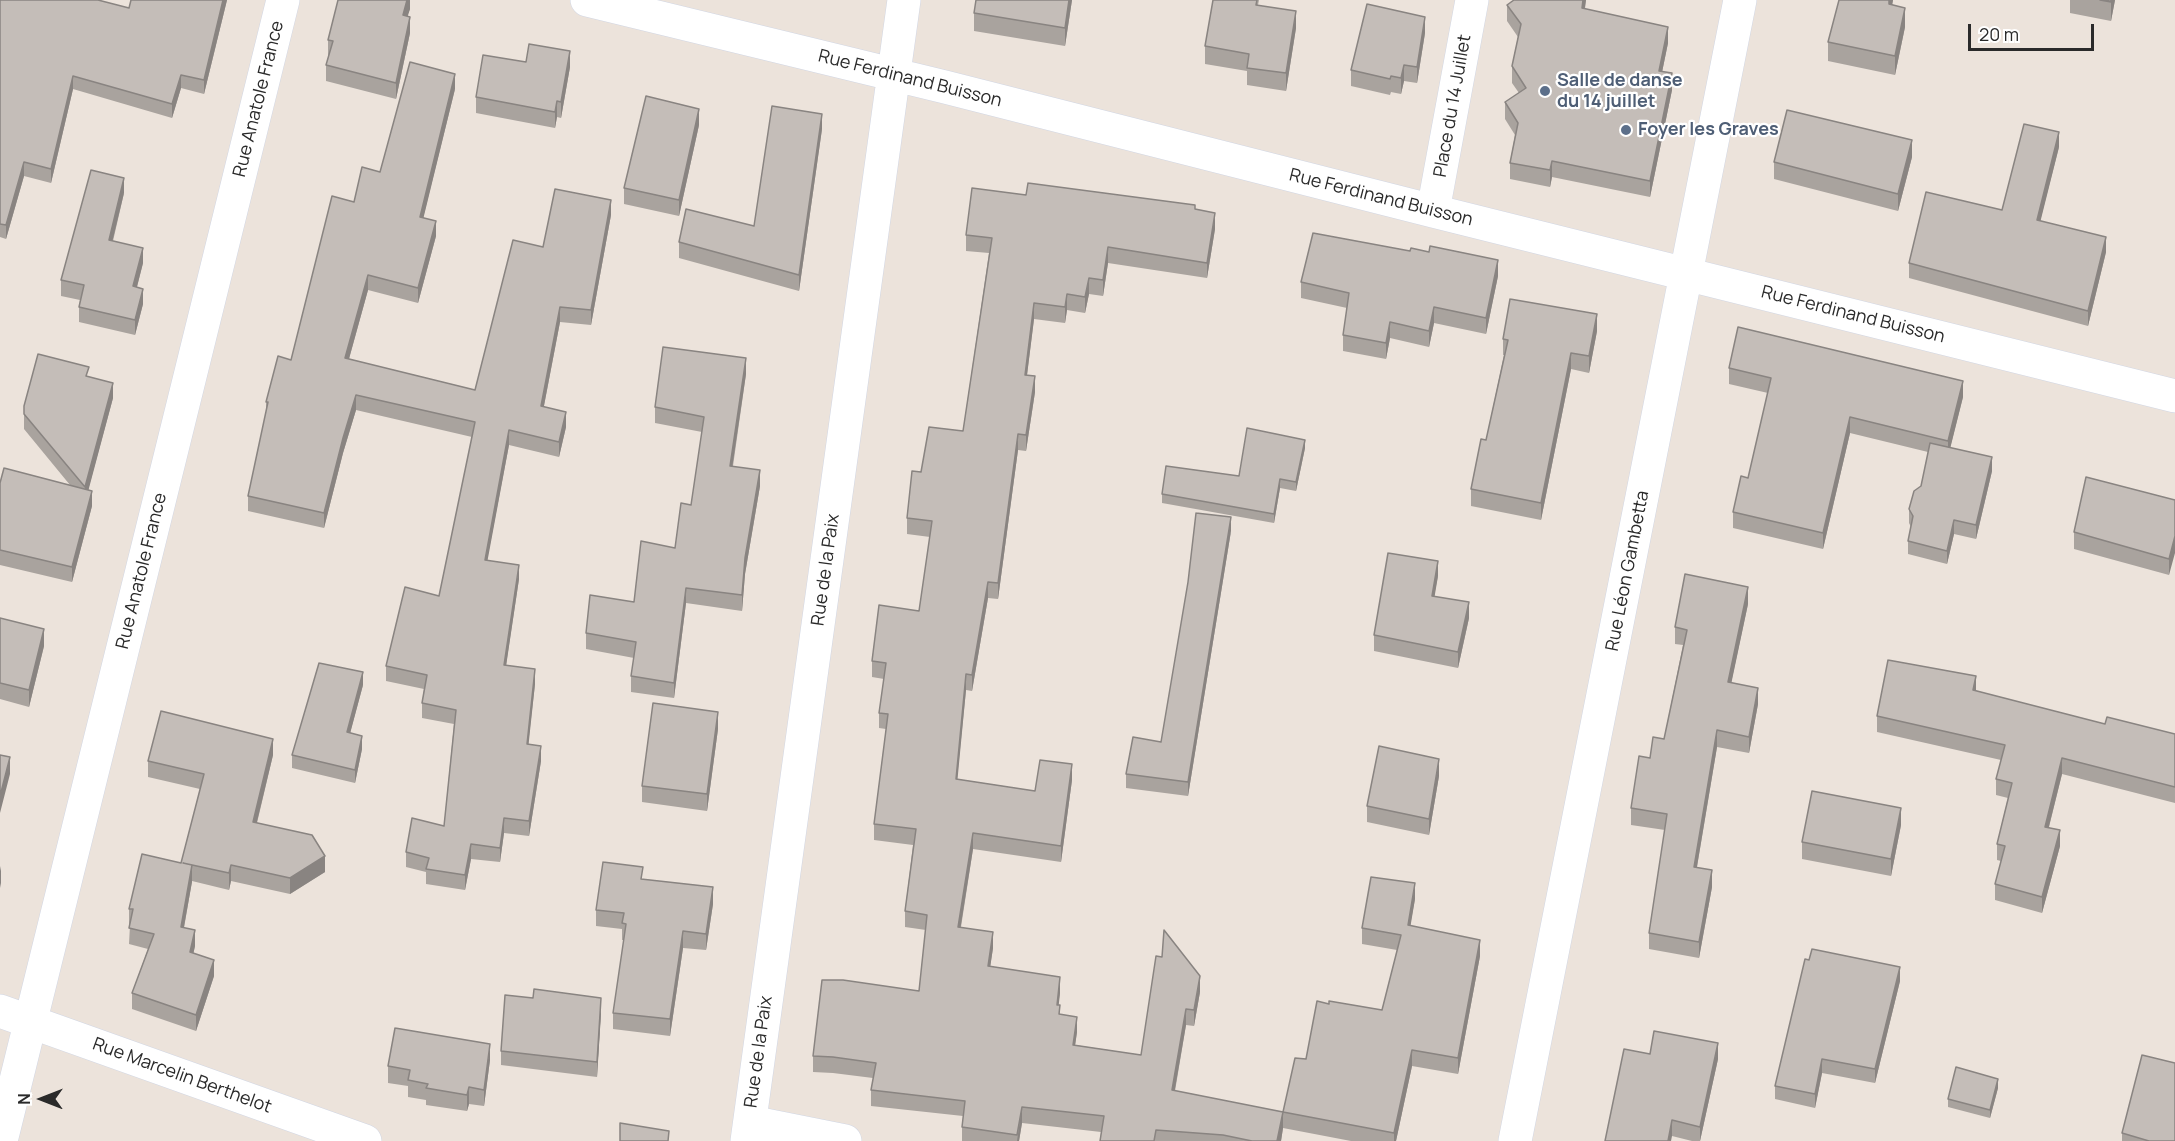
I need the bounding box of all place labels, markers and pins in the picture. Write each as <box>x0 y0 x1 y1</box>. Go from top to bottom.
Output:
place label: Salle de danse du 14 juillet <box>1557 70 1683 112</box>
marker: Salle de danse du 14 juillet <box>1538 84 1552 98</box>
place label: Foyer les Graves <box>1638 119 1779 141</box>
marker: Foyer les Graves <box>1619 123 1633 137</box>

